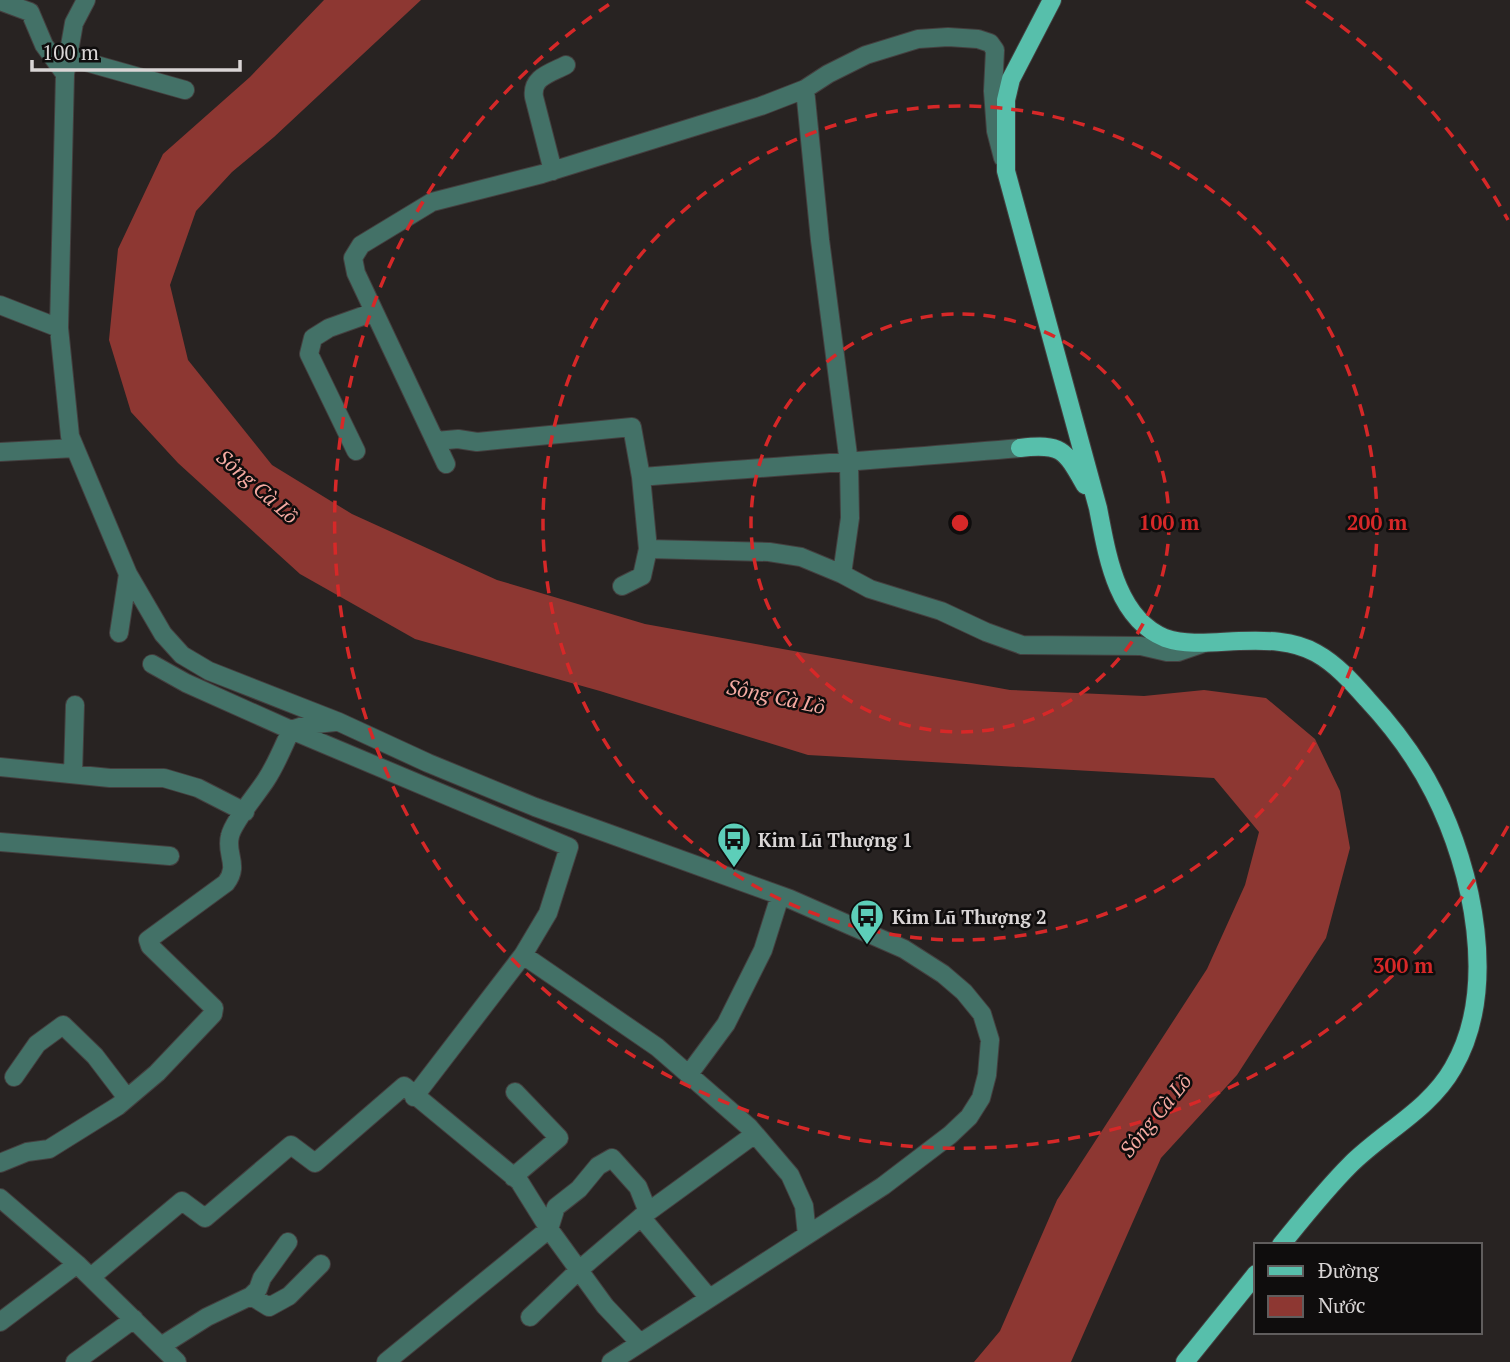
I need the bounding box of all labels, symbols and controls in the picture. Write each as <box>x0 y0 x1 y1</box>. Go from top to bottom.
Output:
scale bar <box>32 28 240 72</box>
text: 100 m <box>42 38 99 66</box>
water label: Sông Cà Lồ <box>211 443 305 529</box>
text: 100 m <box>1139 508 1200 536</box>
text: 200 m <box>1347 508 1408 536</box>
centre of rings <box>948 511 972 535</box>
water label: Sông Cà Lồ <box>724 672 828 720</box>
bus stop icon: Kim Lũ Thượng 1 <box>715 820 753 869</box>
place label: Kim Lũ Thượng 1 <box>758 827 913 852</box>
bus stop icon: Kim Lũ Thượng 2 <box>848 897 886 946</box>
place label: Kim Lũ Thượng 2 <box>892 904 1047 929</box>
text: 300 m <box>1373 951 1434 979</box>
water label: Sông Cà Lồ <box>1113 1067 1197 1163</box>
legend <box>1254 1243 1482 1334</box>
text: Đường <box>1318 1256 1380 1284</box>
text: Nước <box>1318 1291 1366 1319</box>

